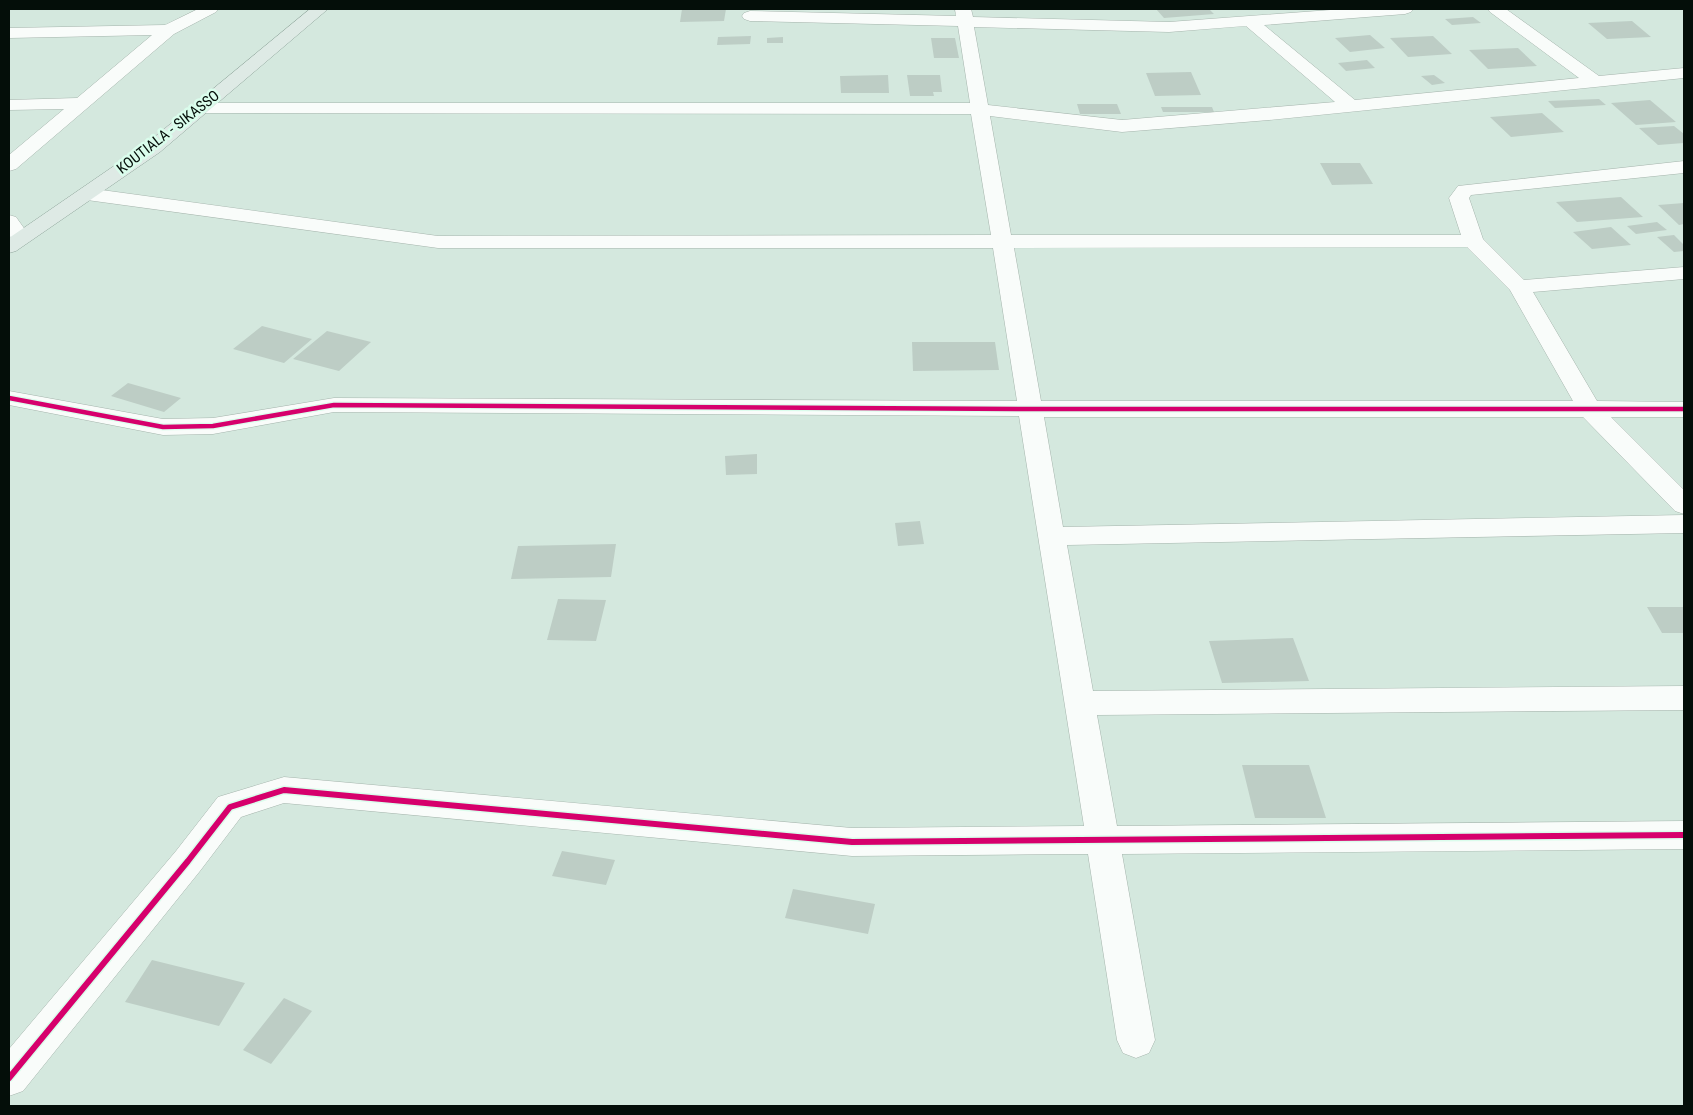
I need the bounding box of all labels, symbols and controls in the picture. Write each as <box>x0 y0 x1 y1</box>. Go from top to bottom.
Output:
street label: KOUTIALA - SIKASSO <box>113 86 223 178</box>

